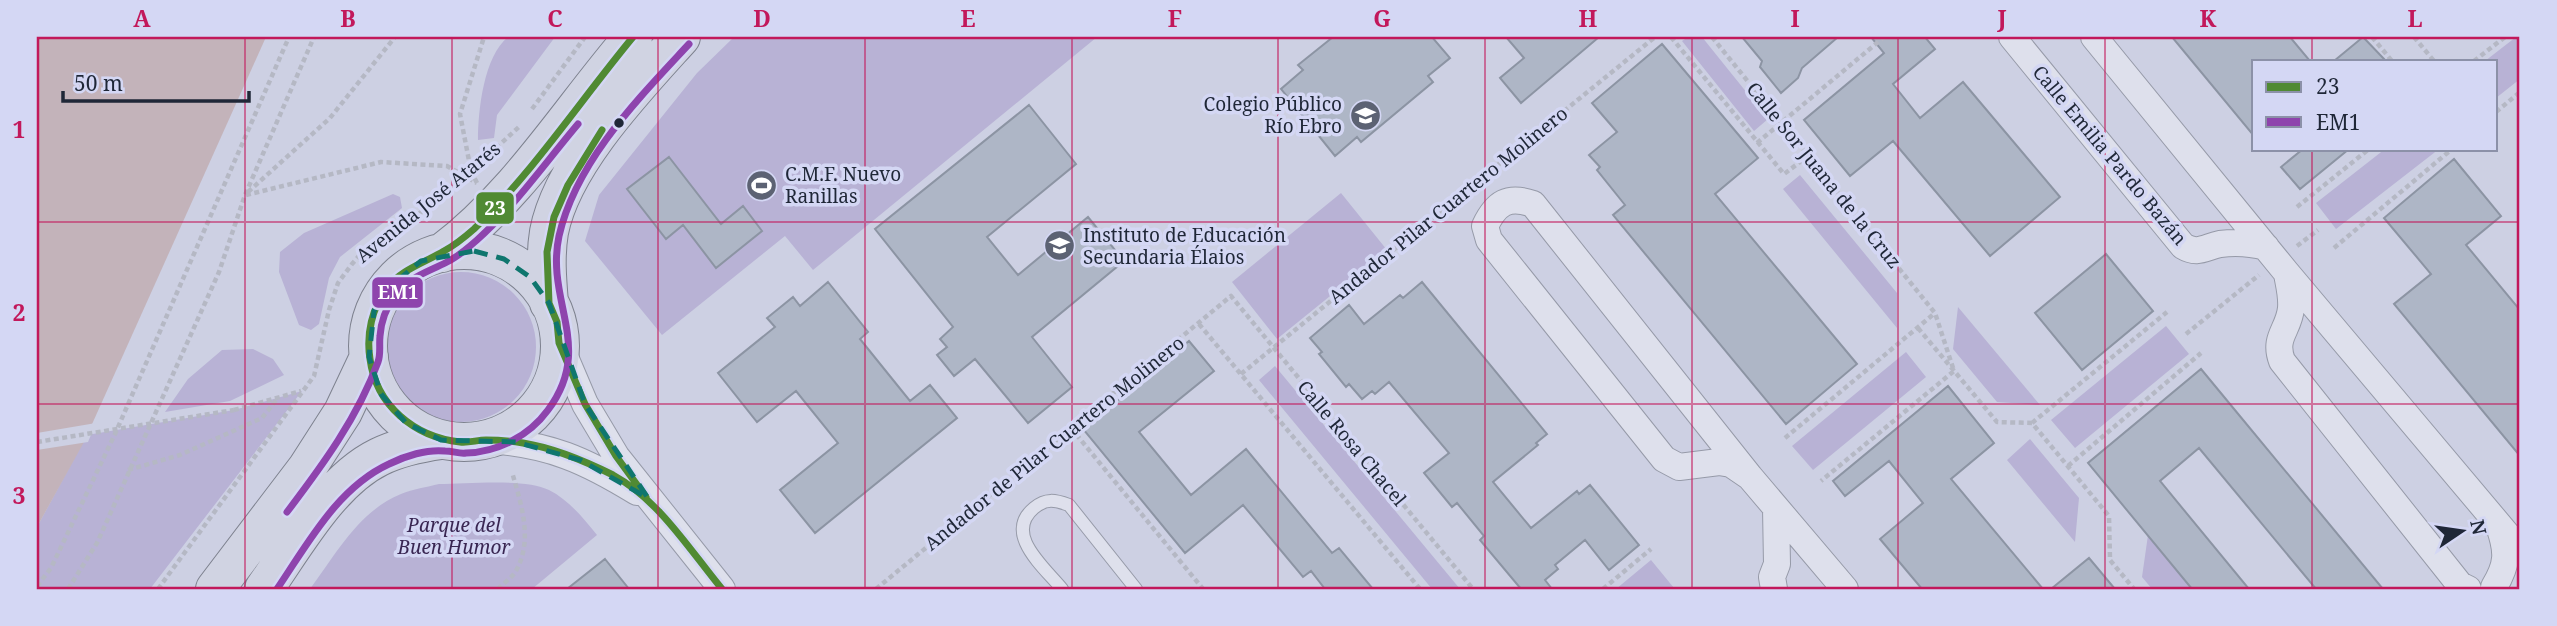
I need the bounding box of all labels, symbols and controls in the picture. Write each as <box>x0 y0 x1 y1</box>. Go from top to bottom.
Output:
text: A <box>133 2 151 34</box>
text: B <box>340 2 356 34</box>
text: C <box>547 2 563 34</box>
text: D <box>753 2 771 34</box>
text: E <box>960 2 976 34</box>
text: F <box>1168 2 1182 34</box>
text: G <box>1373 2 1391 34</box>
text: H <box>1579 2 1598 34</box>
text: I <box>1790 2 1800 34</box>
text: J <box>1996 2 2007 34</box>
text: K <box>2200 2 2217 34</box>
text: L <box>2407 2 2423 34</box>
scale bar <box>63 60 248 104</box>
street label: Calle Emilia Pardo Bazán <box>2027 60 2193 250</box>
legend <box>2252 60 2498 150</box>
text: 50 m <box>74 69 123 97</box>
text: 23 <box>2316 72 2339 100</box>
street label: Calle Sor Juana de la Cruz <box>1741 76 1907 274</box>
place label: Colegio Público Río Ebro <box>1204 91 1342 139</box>
school or university icon: Colegio Público Río Ebro <box>1348 98 1382 132</box>
street label: Andador Pilar Cuartero Molinero <box>1323 100 1573 310</box>
text: EM1 <box>2316 108 2361 136</box>
text: 1 <box>13 113 26 145</box>
unlabelled marker <box>612 116 626 130</box>
street label: Avenida José Atarés <box>350 136 506 268</box>
place label: C.M.F. Nuevo Ranillas <box>785 161 901 209</box>
sports icon: C.M.F. Nuevo Ranillas <box>745 168 779 202</box>
line badge: 23 <box>475 191 515 225</box>
text: 23 <box>484 195 506 221</box>
place label: Instituto de Educación Secundaria Élaios <box>1083 222 1286 270</box>
school or university icon: Instituto de Educación Secundaria Élaios <box>1043 229 1077 263</box>
line badge: EM1 <box>371 276 424 309</box>
text: EM1 <box>377 279 419 305</box>
text: 2 <box>13 296 26 328</box>
street label: Andador de Pilar Cuartero Molinero <box>919 330 1189 556</box>
street label: Calle Rosa Chacel <box>1292 375 1412 511</box>
text: 3 <box>13 479 26 511</box>
north arrow <box>2428 496 2498 566</box>
park label: Parque del Buen Humor <box>397 512 510 560</box>
text: N <box>2464 517 2493 537</box>

